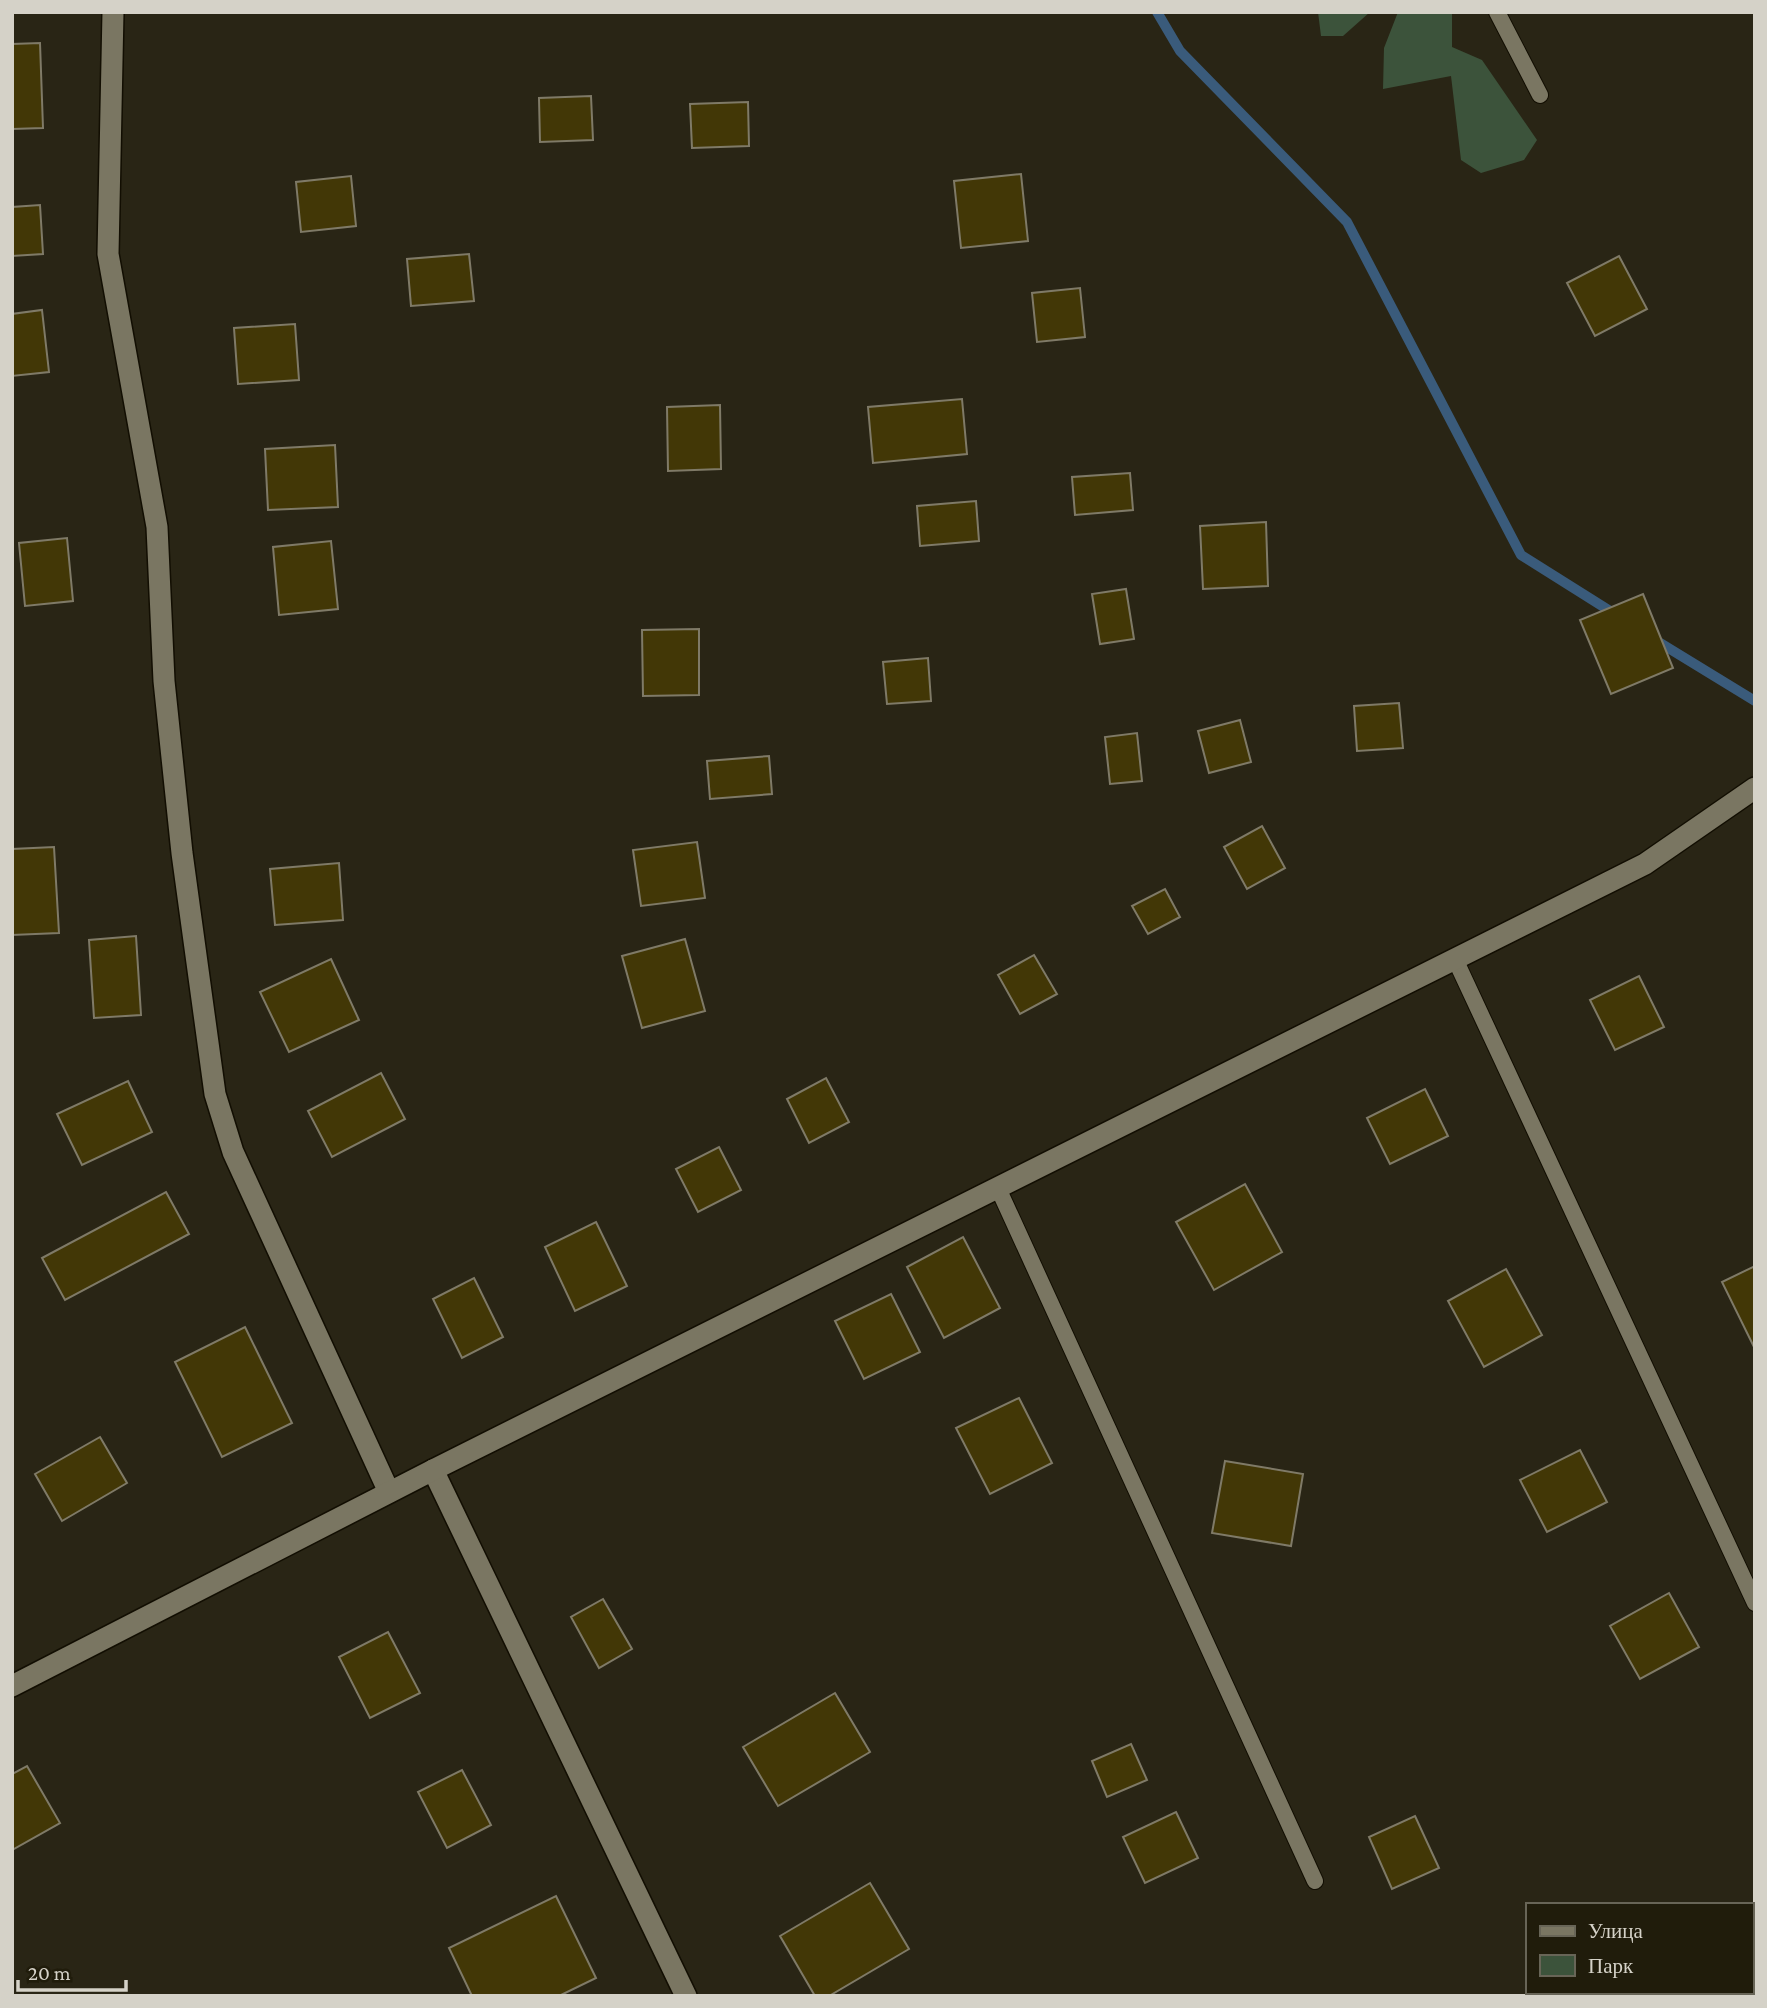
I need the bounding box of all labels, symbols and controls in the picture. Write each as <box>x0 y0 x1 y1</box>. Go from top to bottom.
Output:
legend <box>1526 1903 1753 1994</box>
text: Улица <box>1588 1919 1643 1943</box>
scale bar <box>18 1948 126 1992</box>
text: Парк <box>1588 1954 1634 1978</box>
text: 20 m <box>28 1961 71 1985</box>

